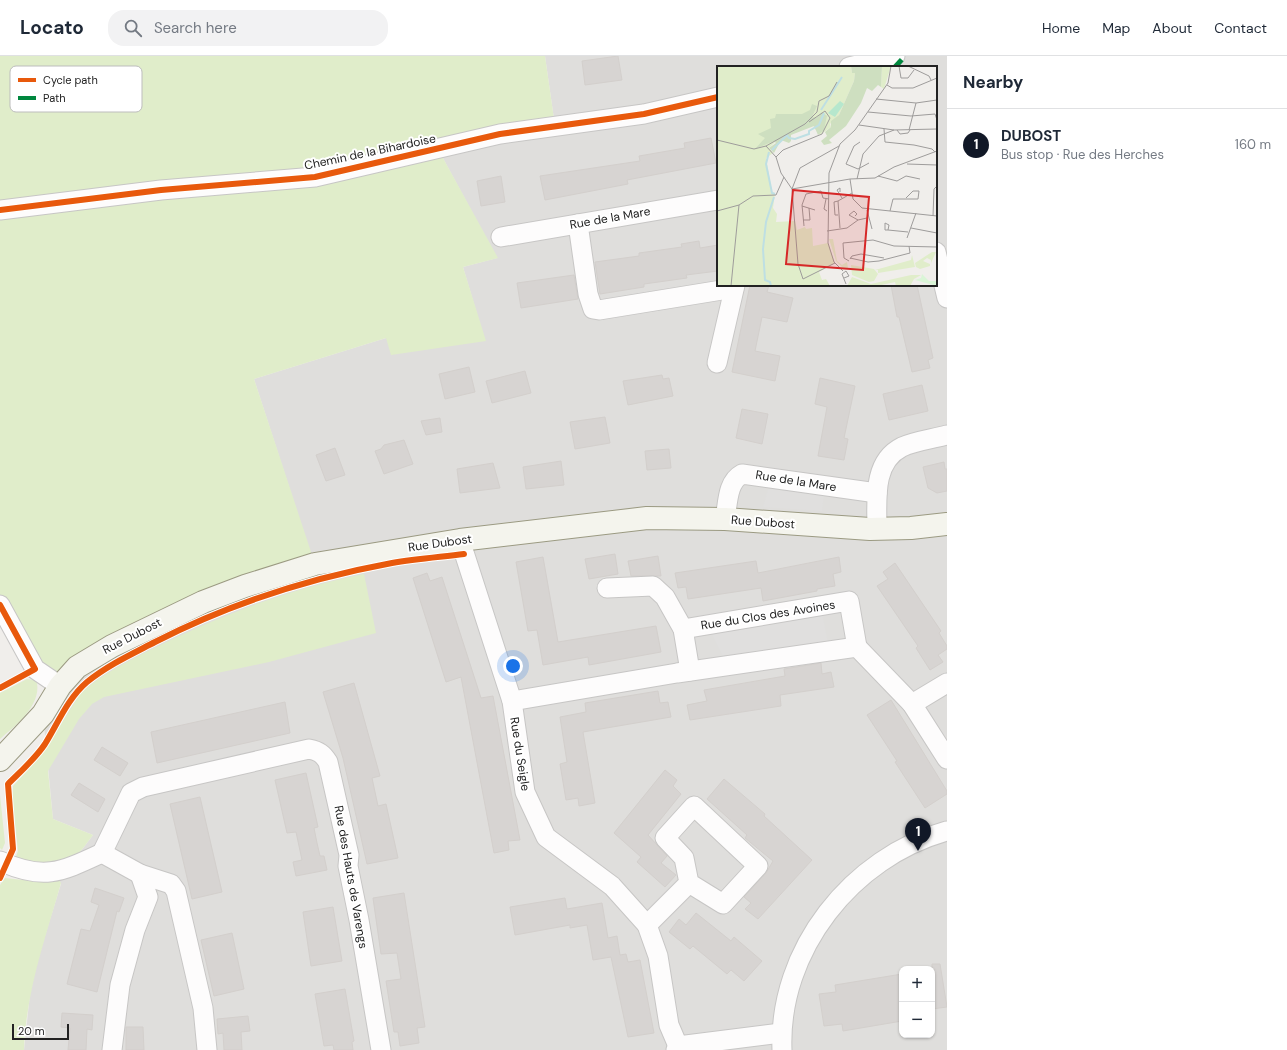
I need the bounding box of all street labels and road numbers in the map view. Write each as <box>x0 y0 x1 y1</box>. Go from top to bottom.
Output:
street label: Chemin de la Bihardoise <box>303 130 437 174</box>
street label: Rue de la Mare <box>568 203 652 233</box>
street label: Rue de la Mare <box>754 467 838 495</box>
street label: Rue Dubost <box>730 512 796 532</box>
street label: Rue Dubost <box>407 531 473 555</box>
street label: Rue du Clos des Avoines <box>700 596 836 634</box>
street label: Rue Dubost <box>100 614 165 658</box>
street label: Rue du Seigle <box>506 716 534 792</box>
street label: Rue des Hauts de Varengs <box>331 804 371 950</box>

